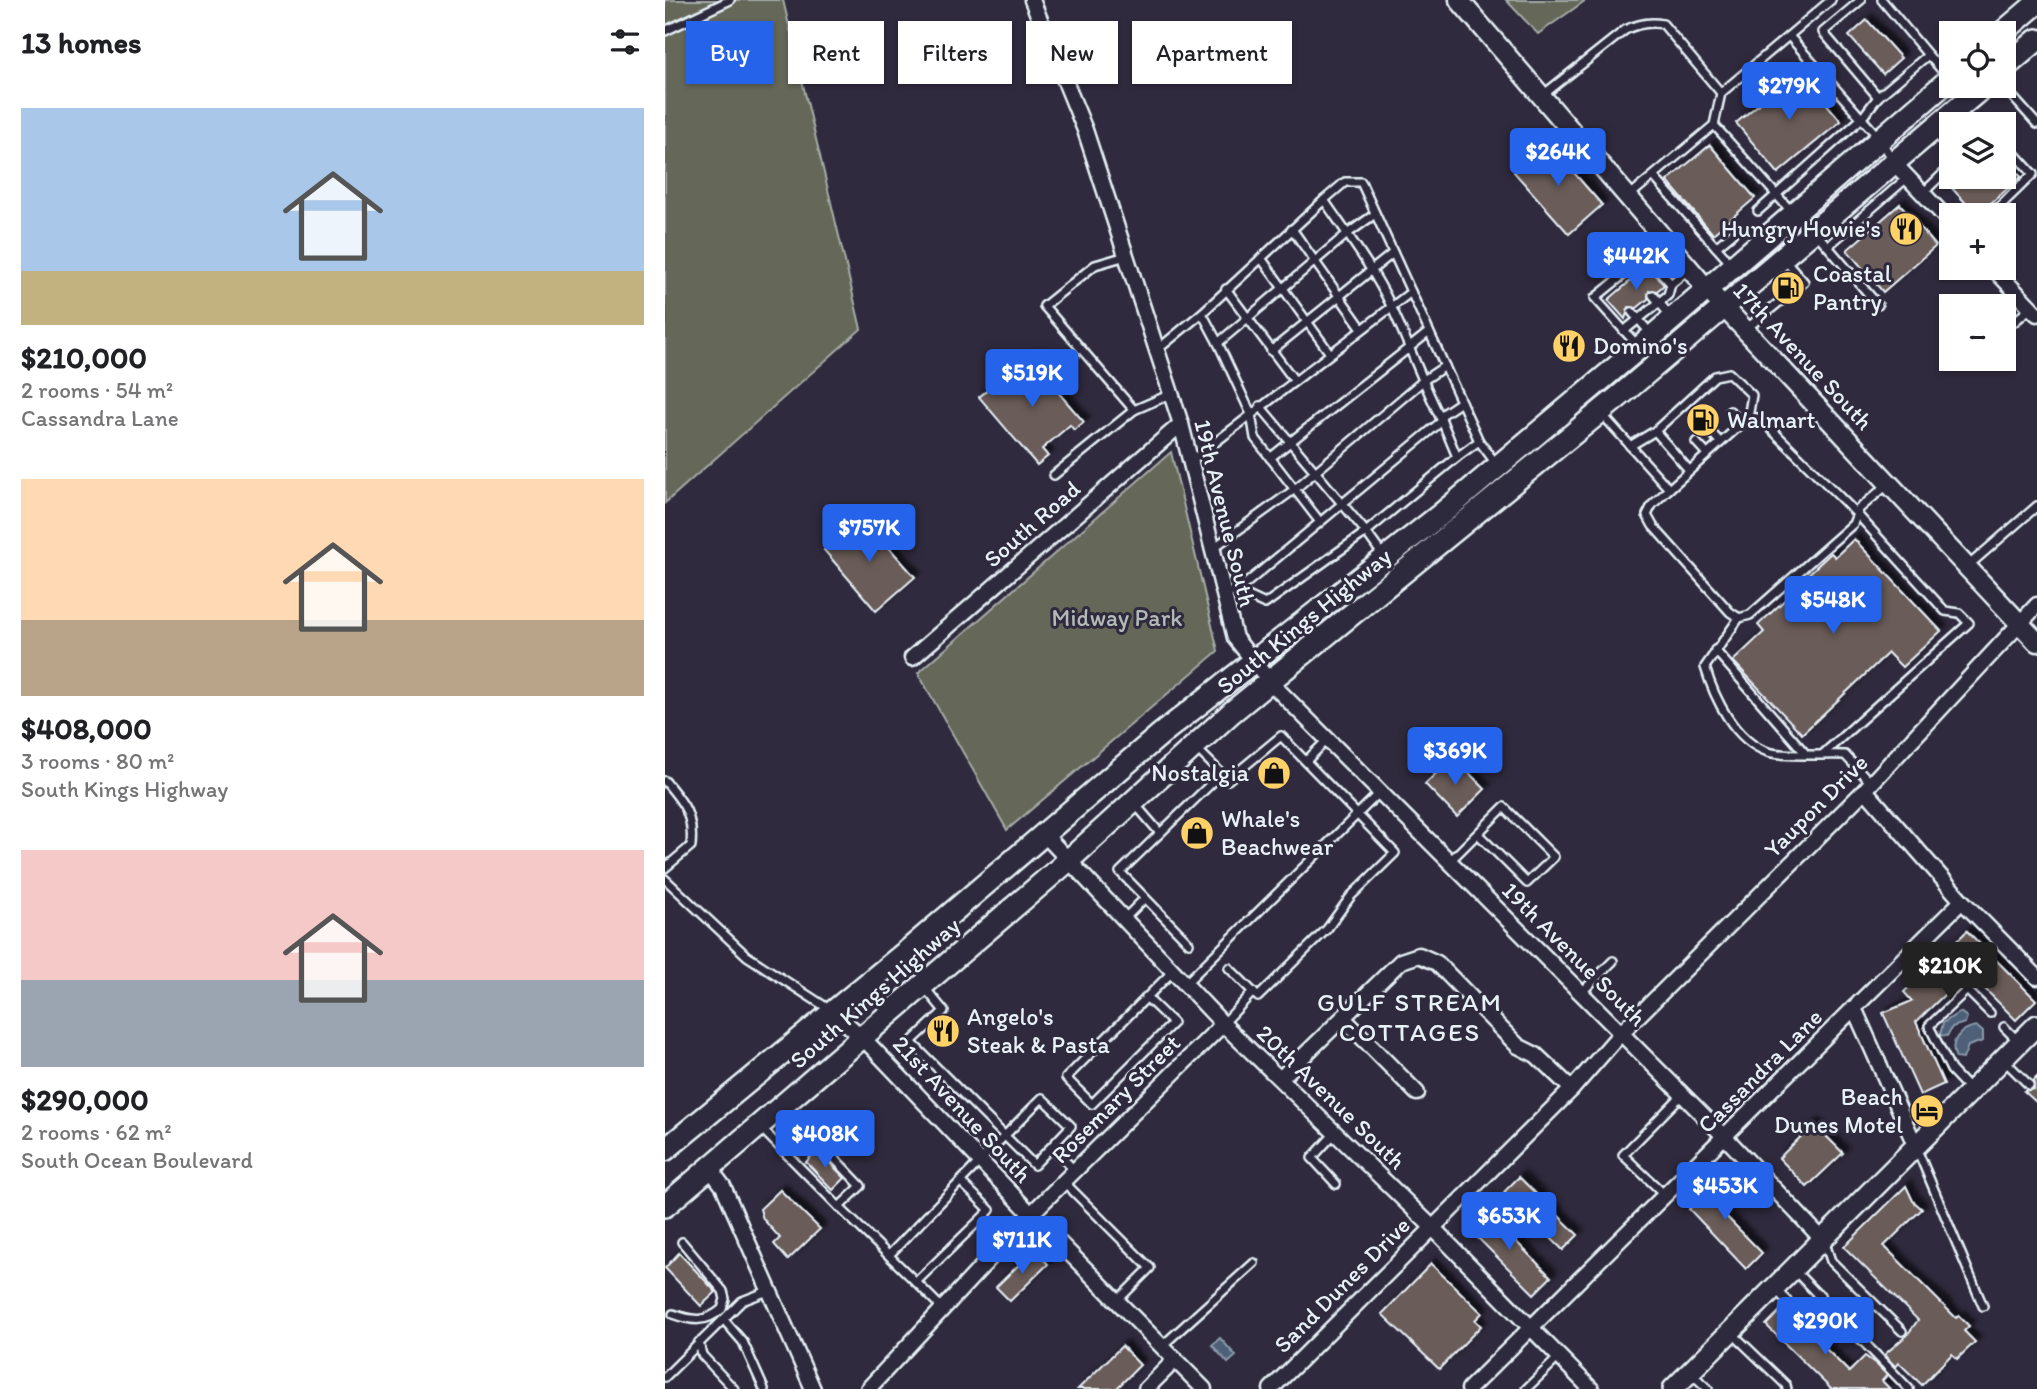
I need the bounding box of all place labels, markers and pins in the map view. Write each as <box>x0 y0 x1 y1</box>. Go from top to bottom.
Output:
pin: $279K <box>1740 62 1838 122</box>
pin: $264K <box>1509 128 1607 188</box>
restaurant icon: Hungry Howie's <box>1887 210 1925 248</box>
place label: Hungry Howie's <box>1721 214 1881 243</box>
pin: $442K <box>1587 232 1685 292</box>
place label: Coastal Pantry <box>1813 259 1892 316</box>
fuel station icon: Coastal Pantry <box>1769 269 1807 307</box>
restaurant icon: Domino's <box>1550 327 1588 365</box>
place label: Domino's <box>1593 331 1688 360</box>
pin: $519K <box>983 350 1081 409</box>
fuel station icon: Walmart <box>1684 401 1722 439</box>
place label: Walmart <box>1727 405 1816 434</box>
pin: $757K <box>820 504 918 564</box>
pin: $548K <box>1784 576 1882 636</box>
pin: $369K <box>1406 728 1504 787</box>
shop icon: Nostalgia <box>1255 754 1293 792</box>
place label: Nostalgia <box>1151 758 1249 787</box>
place label: Whale's Beachwear <box>1221 804 1334 861</box>
shop icon: Whale's Beachwear <box>1178 814 1216 852</box>
pin: $210K <box>1901 942 1999 1002</box>
place label: Angelo's Steak & Pasta <box>967 1002 1110 1059</box>
restaurant icon: Angelo's Steak & Pasta <box>924 1012 962 1050</box>
place label: Beach Dunes Motel <box>1774 1082 1903 1139</box>
hotel icon: Beach Dunes Motel <box>1908 1092 1946 1130</box>
pin: $408K <box>776 1110 874 1170</box>
pin: $453K <box>1676 1162 1774 1222</box>
pin: $653K <box>1460 1192 1558 1252</box>
pin: $711K <box>973 1216 1071 1276</box>
pin: $290K <box>1776 1298 1874 1357</box>

